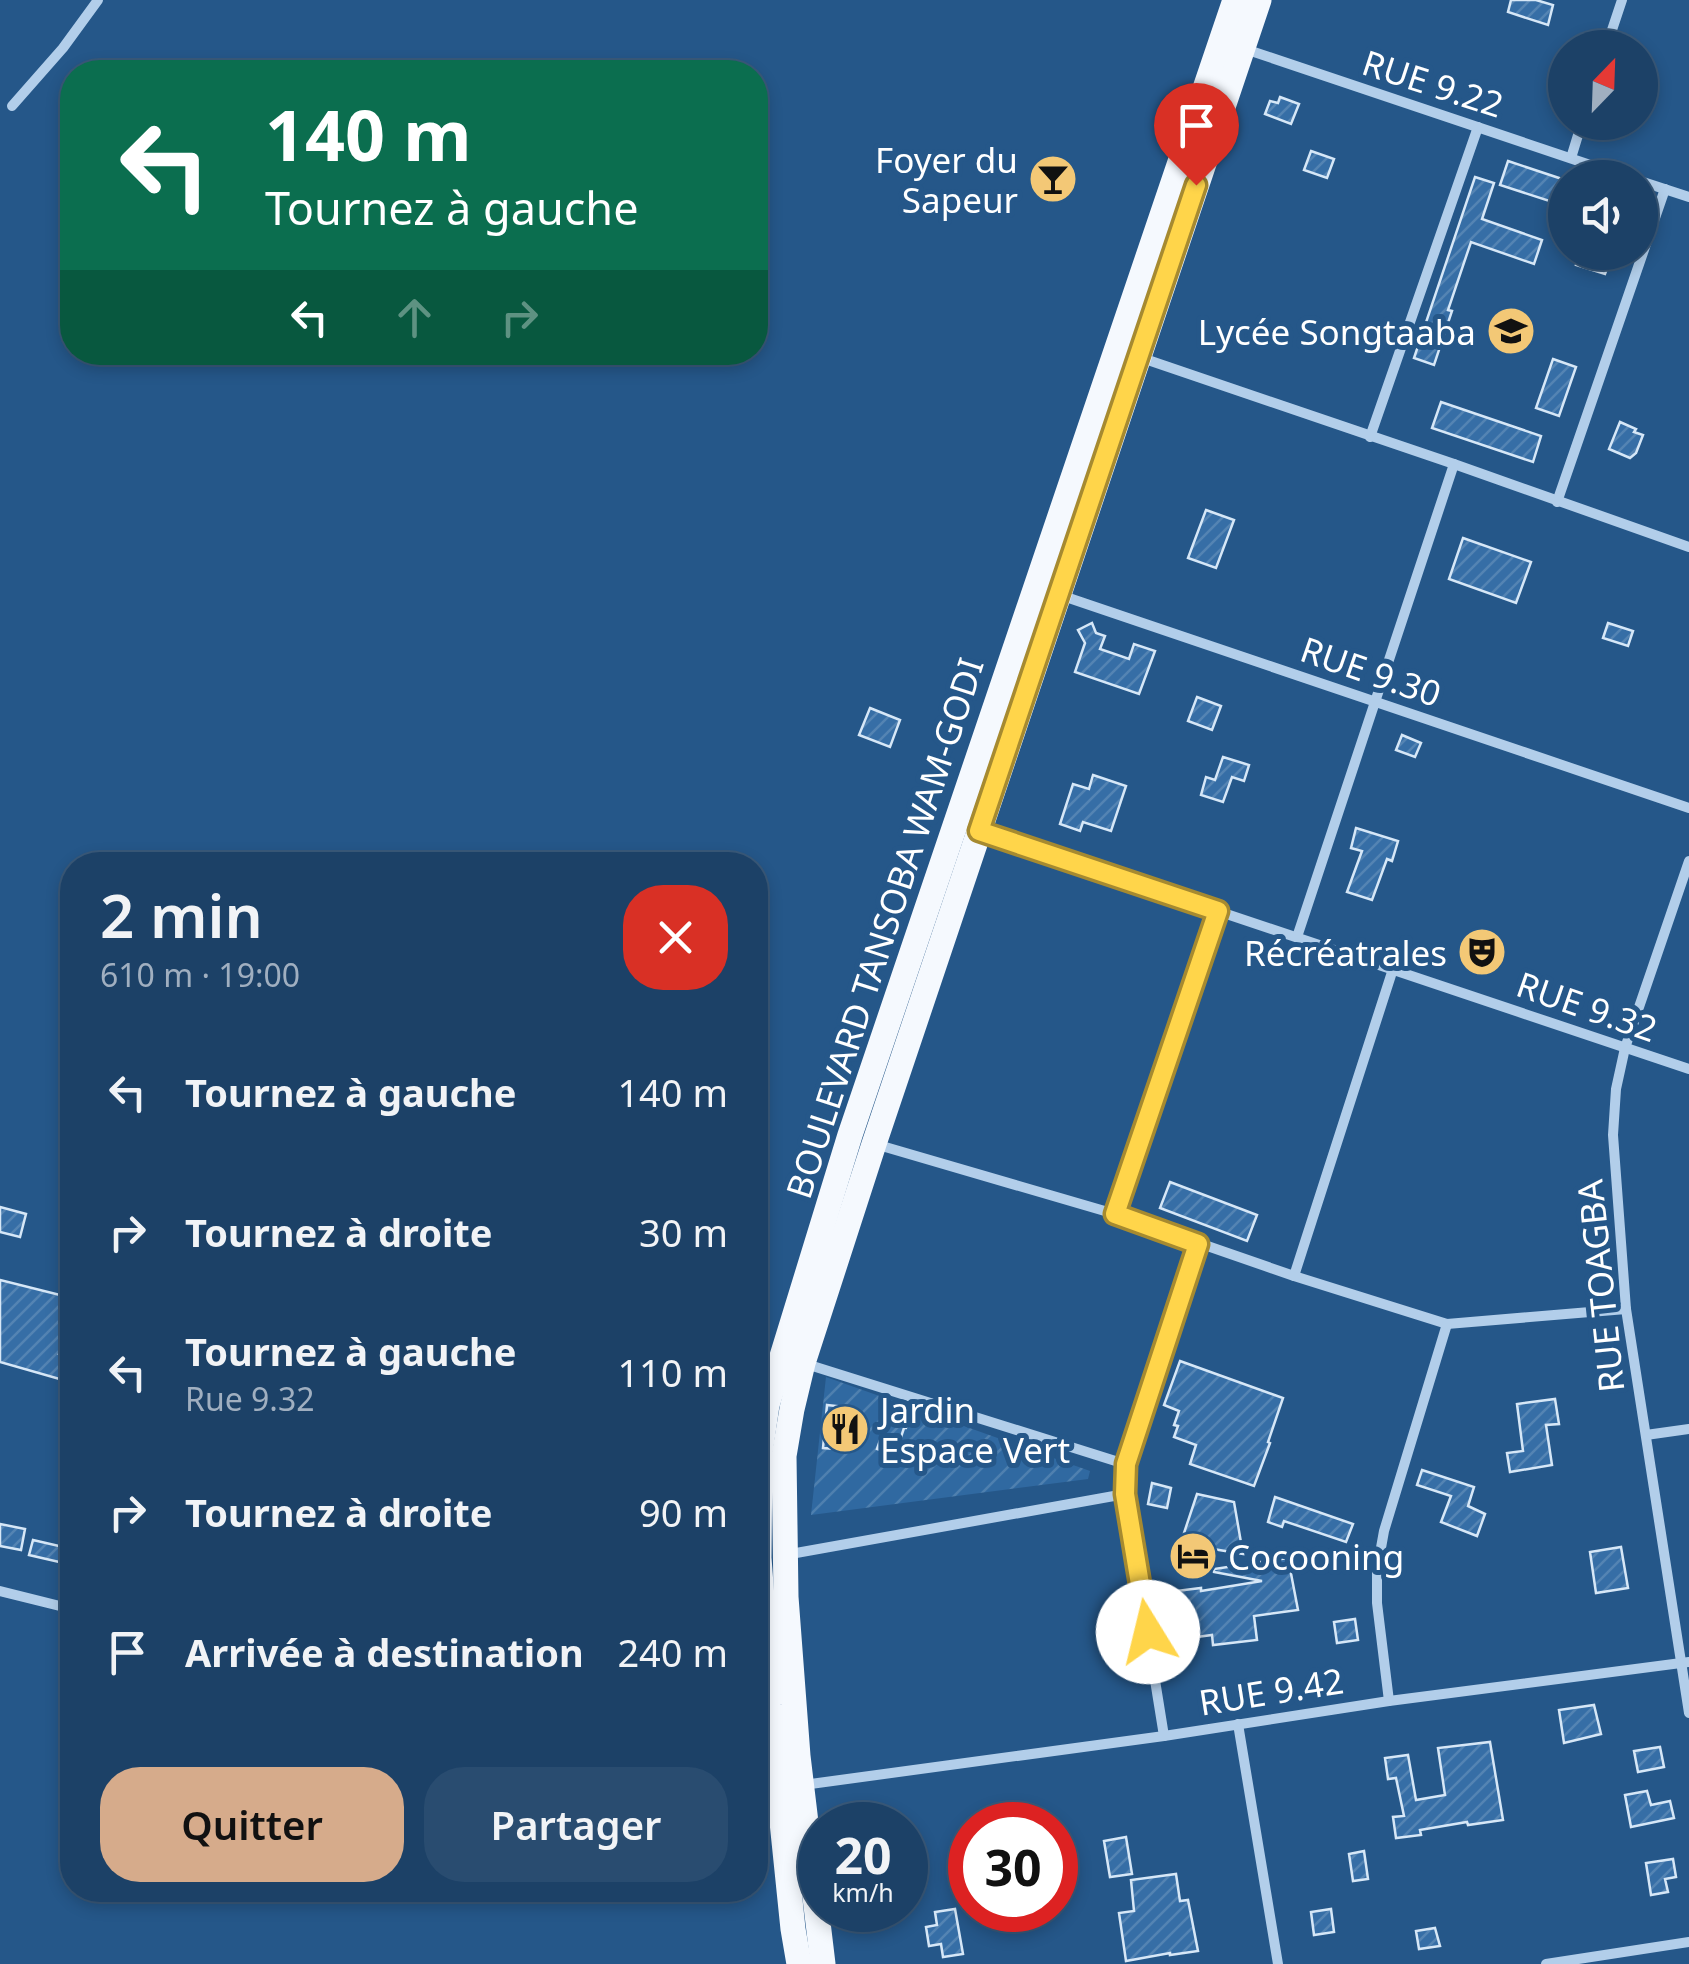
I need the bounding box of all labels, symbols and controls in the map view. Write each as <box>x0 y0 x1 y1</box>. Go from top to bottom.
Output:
north arrow <box>1548 30 1658 140</box>
map controls <box>1548 30 1658 270</box>
street label: RUE 9.22 <box>1357 38 1509 128</box>
pin <box>1154 83 1239 186</box>
text: 140 m <box>265 86 472 182</box>
icon: arrive <box>1169 98 1224 153</box>
icon: left <box>100 100 230 230</box>
place label: Foyer du Sapeur <box>875 136 1018 223</box>
bar icon: Foyer du Sapeur <box>1027 153 1079 205</box>
button: sound <box>1548 160 1658 270</box>
text: Tournez à gauche <box>265 177 639 238</box>
icon: left <box>282 290 337 345</box>
icon: ahead <box>387 290 442 345</box>
icon: right <box>492 290 547 345</box>
school or university icon: Lycée Songtaaba <box>1485 305 1537 357</box>
place label: Lycée Songtaaba <box>1198 308 1476 355</box>
street label: RUE 9.30 <box>1295 625 1447 717</box>
street label: BOULEVARD TANSOBA WAM-GODI <box>774 652 994 1204</box>
text: 2 min <box>100 874 263 956</box>
button: close <box>623 885 728 990</box>
theatre icon: Récréatrales <box>1456 926 1508 978</box>
place label: Récréatrales <box>1244 929 1447 976</box>
text: 610 m · 19:00 <box>100 953 300 996</box>
street label: RUE 9.32 <box>1511 960 1663 1052</box>
icon: left <box>100 1065 155 1120</box>
text: Tournez à gauche <box>185 1066 516 1118</box>
text: 140 m <box>617 1066 728 1118</box>
street label: RUE TOAGBA <box>1565 1177 1635 1395</box>
icon: right <box>100 1205 155 1260</box>
text: Tournez à droite <box>185 1206 493 1258</box>
text: 30 m <box>639 1206 728 1258</box>
text: Tournez à gauche <box>185 1325 516 1377</box>
icon: left <box>100 1345 155 1400</box>
text: 110 m <box>617 1346 728 1398</box>
text: Rue 9.32 <box>185 1377 315 1420</box>
place label: Jardin Espace Vert <box>877 1386 1070 1473</box>
restaurant icon: Jardin Espace Vert <box>819 1403 871 1455</box>
icon: right <box>100 1485 155 1540</box>
text: Tournez à droite <box>185 1486 493 1538</box>
text: 90 m <box>639 1486 728 1538</box>
hotel icon: Cocooning <box>1167 1530 1219 1582</box>
place label: Cocooning <box>1228 1533 1404 1580</box>
position arrow <box>1096 1580 1200 1684</box>
icon: arrive <box>100 1625 155 1680</box>
text: Arrivée à destination <box>185 1626 584 1678</box>
text: 240 m <box>617 1626 728 1678</box>
street label: RUE 9.42 <box>1196 1656 1346 1726</box>
button: Quitter <box>100 1767 404 1882</box>
button: Partager <box>424 1767 728 1882</box>
speed limit sign: 30 <box>948 1802 1078 1932</box>
text: 20 <box>834 1821 892 1889</box>
text: km/h <box>832 1875 894 1909</box>

